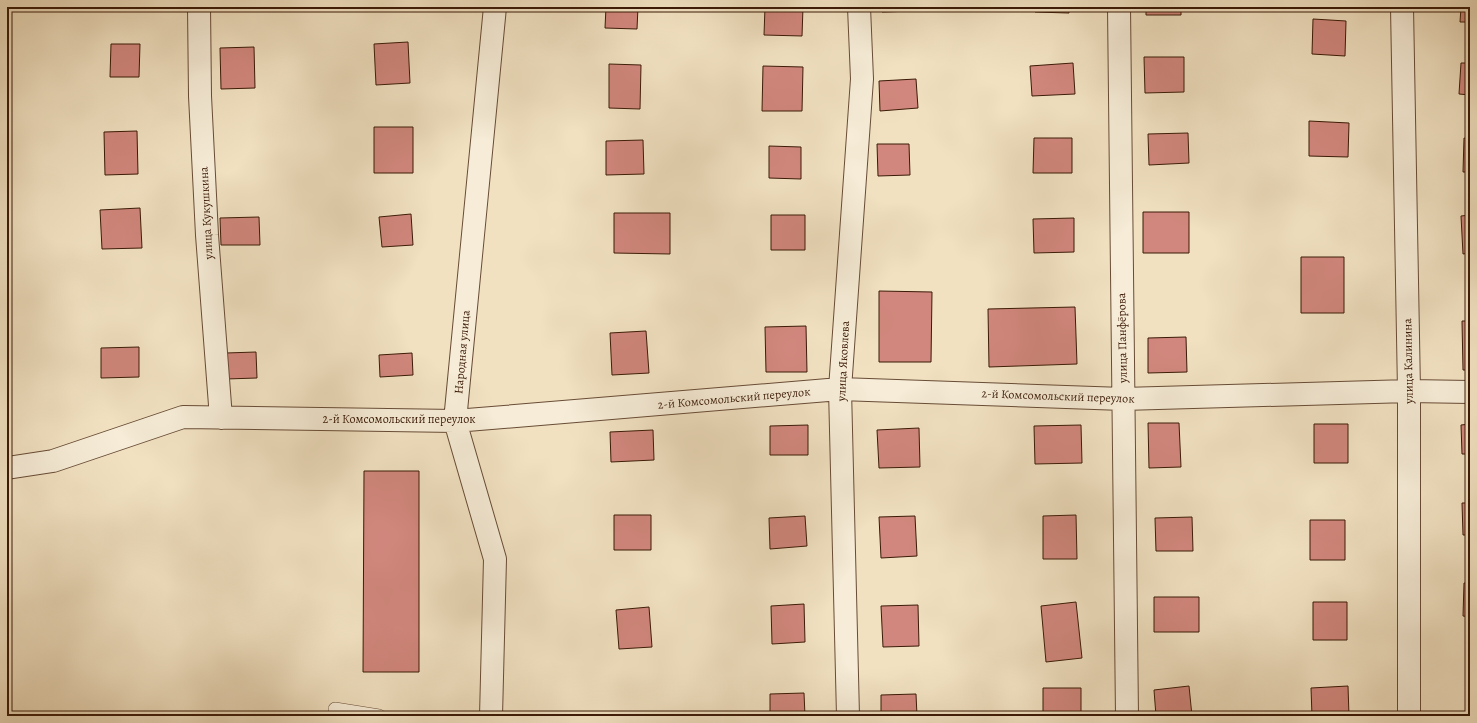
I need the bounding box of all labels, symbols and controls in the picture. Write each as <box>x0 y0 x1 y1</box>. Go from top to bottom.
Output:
street label: улица Кукушкина <box>196 166 216 261</box>
street label: улица Панфёрова <box>1113 292 1131 384</box>
street label: Народная улица <box>450 309 474 395</box>
street label: улица Калинина <box>1399 318 1417 405</box>
street label: улица Яковлева <box>833 320 853 403</box>
street label: 2-й Комсомольский переулок <box>657 383 811 413</box>
street label: 2-й Комсомольский переулок <box>981 385 1135 407</box>
street label: 2-й Комсомольский переулок <box>322 411 476 427</box>

